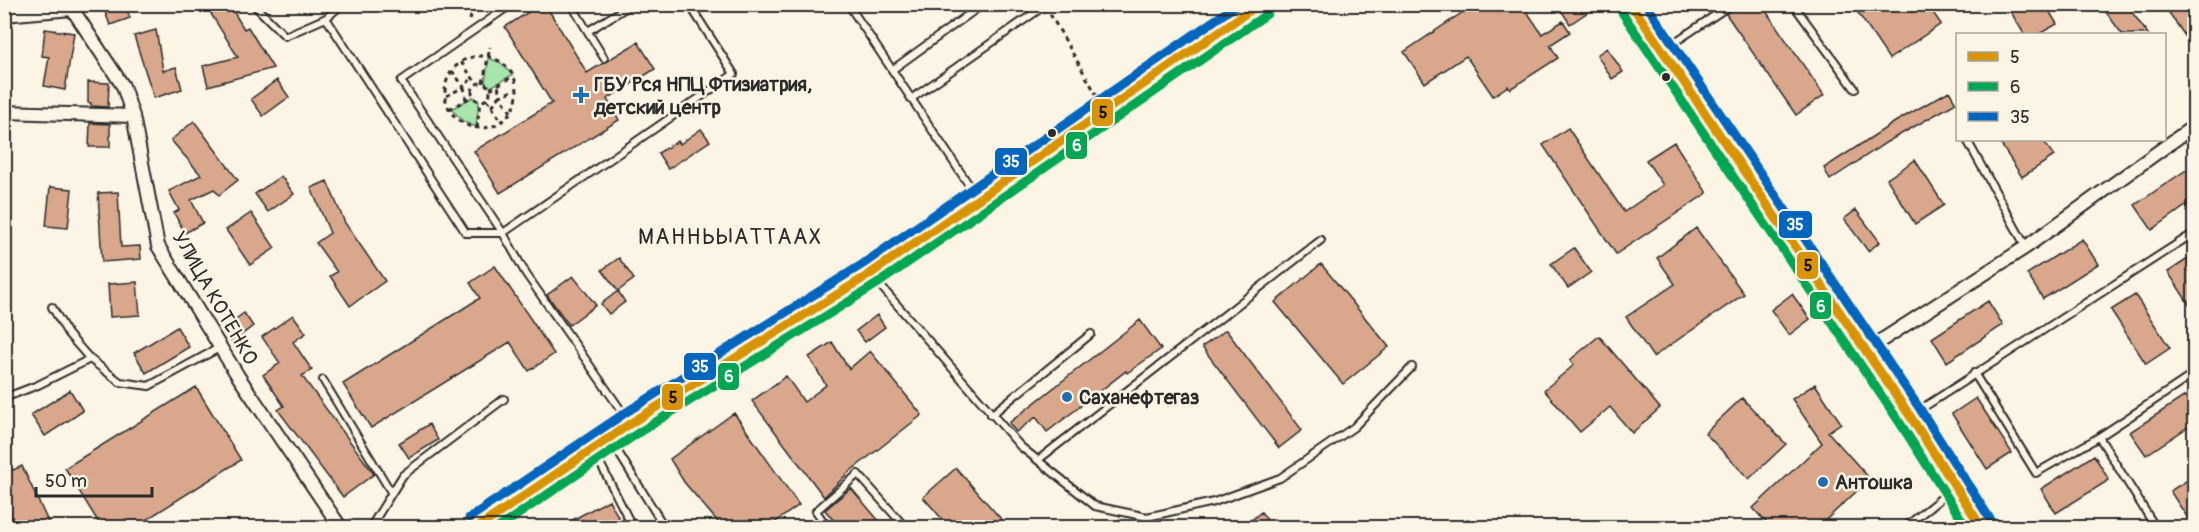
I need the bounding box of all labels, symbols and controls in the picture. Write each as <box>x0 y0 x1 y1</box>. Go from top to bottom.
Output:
legend <box>1956 33 2166 141</box>
text: 5 <box>2010 46 2020 69</box>
unlabelled marker <box>1660 71 1672 83</box>
place label: ГБУ Рся НПЦ Фтизиатрия, детский центр <box>593 72 812 120</box>
text: 6 <box>2010 76 2020 99</box>
marker: ГБУ Рся НПЦ Фтизиатрия, детский центр <box>572 86 590 104</box>
line badge: 5 <box>1091 98 1114 127</box>
text: 5 <box>1099 103 1108 123</box>
text: 35 <box>2010 106 2030 129</box>
unlabelled marker <box>1046 127 1058 139</box>
line badge: 6 <box>1065 131 1088 160</box>
text: 6 <box>1072 136 1082 156</box>
line badge: 35 <box>994 147 1028 176</box>
text: 35 <box>1002 152 1020 172</box>
line badge: 35 <box>1778 210 1813 239</box>
text: 35 <box>1786 215 1804 235</box>
district label: МАННЬЫАТТААХ <box>638 223 822 251</box>
street label: УЛИЦА КОТЕНКО <box>167 227 263 369</box>
line badge: 5 <box>1796 251 1819 280</box>
text: 5 <box>1804 256 1813 276</box>
line badge: 6 <box>1809 291 1832 320</box>
text: 6 <box>1816 297 1826 317</box>
line badge: 35 <box>683 352 717 381</box>
text: 35 <box>691 357 709 377</box>
line badge: 6 <box>717 362 740 391</box>
text: 6 <box>724 367 734 387</box>
line badge: 5 <box>661 383 684 411</box>
place label: Саханефтегаз <box>1079 385 1200 410</box>
text: 5 <box>669 388 678 408</box>
marker: Саханефтегаз <box>1060 390 1074 404</box>
scale bar <box>36 460 152 498</box>
text: 50 m <box>45 470 87 493</box>
place label: Антошка <box>1835 470 1913 495</box>
marker: Антошка <box>1816 475 1830 489</box>

